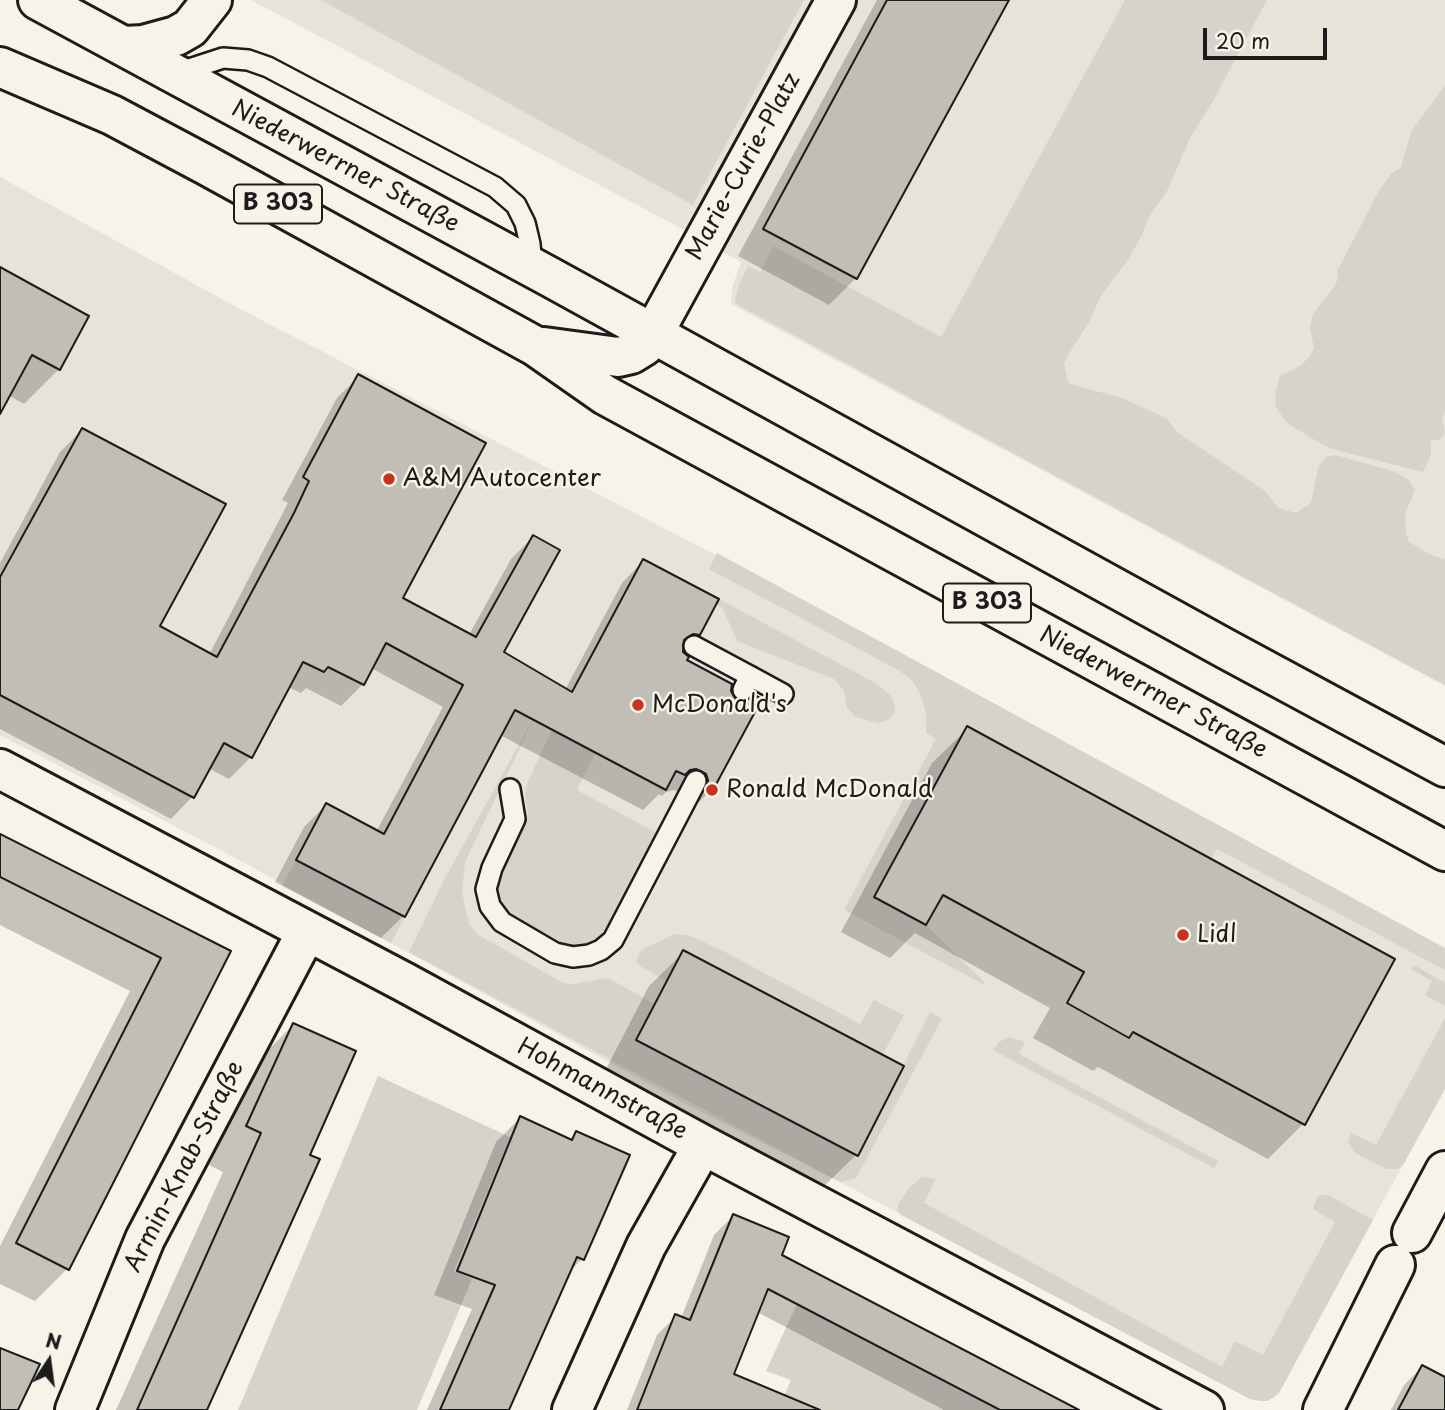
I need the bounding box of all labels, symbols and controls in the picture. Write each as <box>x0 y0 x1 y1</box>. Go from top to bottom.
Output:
scale bar <box>1207 14 1331 58</box>
text: 20 m <box>1216 24 1270 56</box>
street label: Marie-Curie-Platz <box>681 68 807 266</box>
street label: Niederwerrner Straße <box>226 95 464 239</box>
road number: B 303 <box>234 184 322 224</box>
place label: A&M Autocenter <box>403 465 601 493</box>
marker: A&M Autocenter <box>381 471 397 487</box>
road number: B 303 <box>943 583 1031 622</box>
street label: Niederwerrner Straße <box>1034 621 1272 765</box>
place label: McDonald's <box>652 691 787 719</box>
marker: McDonald's <box>630 697 646 713</box>
place label: Ronald McDonald <box>726 776 933 804</box>
marker: Ronald McDonald <box>704 782 720 798</box>
place label: Lidl <box>1197 921 1237 949</box>
marker: Lidl <box>1175 927 1191 943</box>
street label: Hohmannstraße <box>512 1033 692 1147</box>
street label: Armin-Knab-Straße <box>119 1057 251 1277</box>
text: N <box>43 1325 64 1356</box>
north arrow <box>14 1326 84 1396</box>

